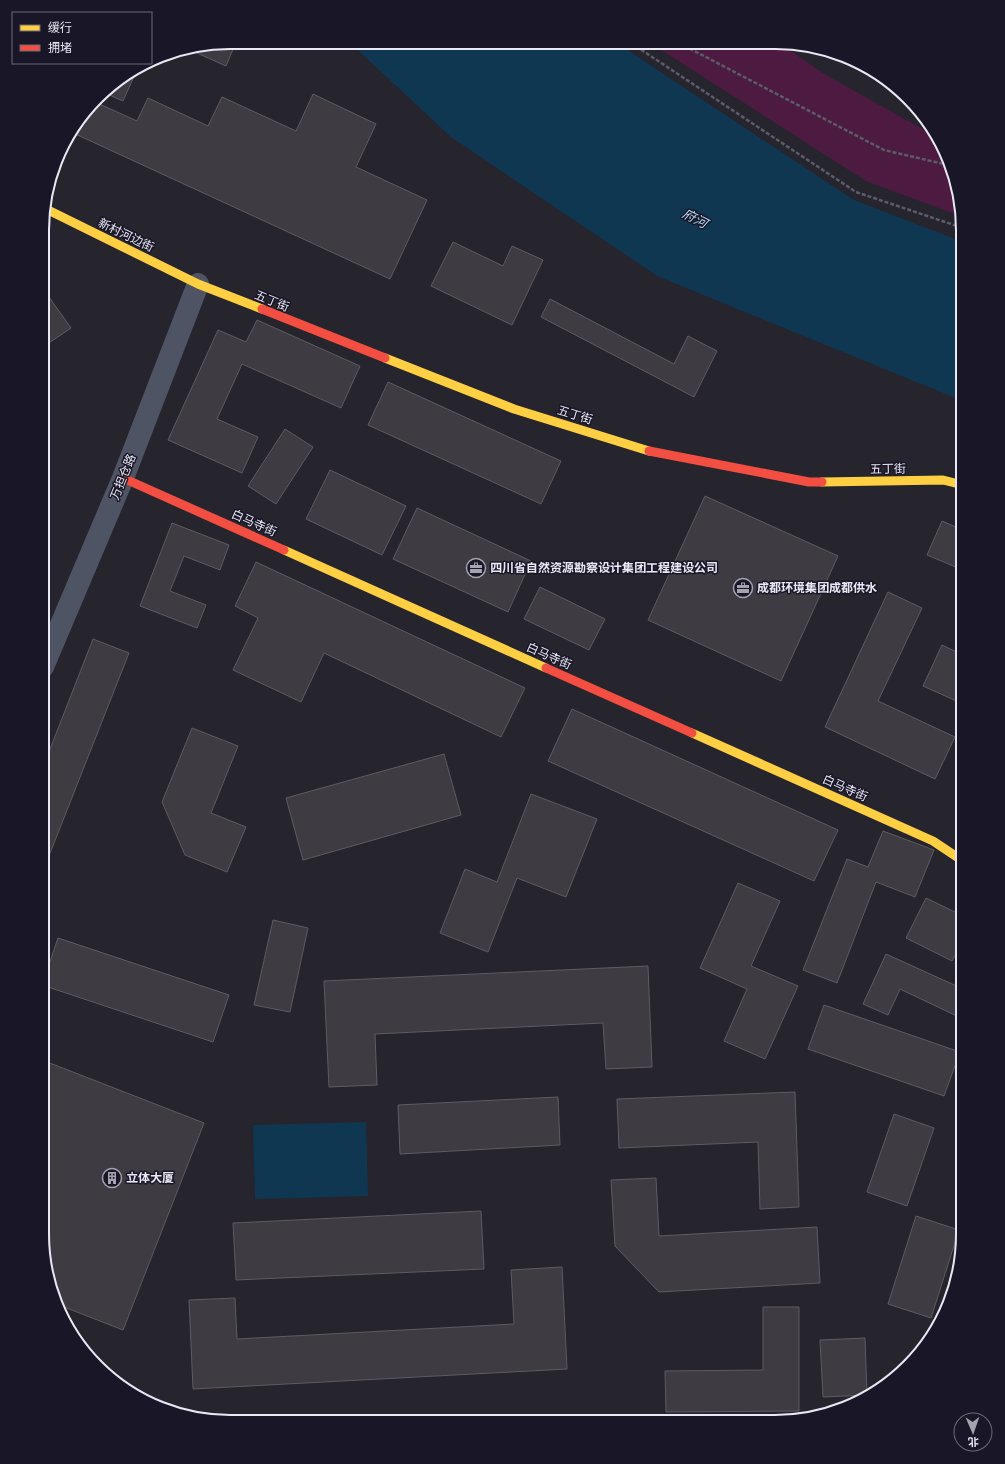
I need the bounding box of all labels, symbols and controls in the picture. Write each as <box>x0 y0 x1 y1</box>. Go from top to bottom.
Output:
legend <box>12 12 152 64</box>
text: 缓行 <box>48 19 72 36</box>
text: 拥堵 <box>48 39 72 56</box>
water label: 府河 <box>679 204 713 233</box>
street label: 新村河边街 <box>96 214 157 255</box>
street label: 五丁街 <box>252 286 292 315</box>
street label: 五丁街 <box>555 401 595 428</box>
street label: 万担仓路 <box>106 451 139 502</box>
street label: 五丁街 <box>870 460 906 477</box>
street label: 白马寺街 <box>229 505 280 540</box>
office icon: 四川省自然资源勘察设计集团工程建设公司 <box>465 557 487 579</box>
place label: 四川省自然资源勘察设计集团工程建设公司 <box>490 559 718 576</box>
office icon: 成都环境集团成都供水 <box>732 577 754 599</box>
place label: 成都环境集团成都供水 <box>757 579 877 596</box>
street label: 白马寺街 <box>524 638 575 673</box>
street label: 白马寺街 <box>820 770 871 805</box>
building icon: 立体大厦 <box>101 1167 123 1189</box>
place label: 立体大厦 <box>126 1169 174 1186</box>
north arrow <box>953 1412 993 1452</box>
text: 北 <box>968 1435 979 1450</box>

